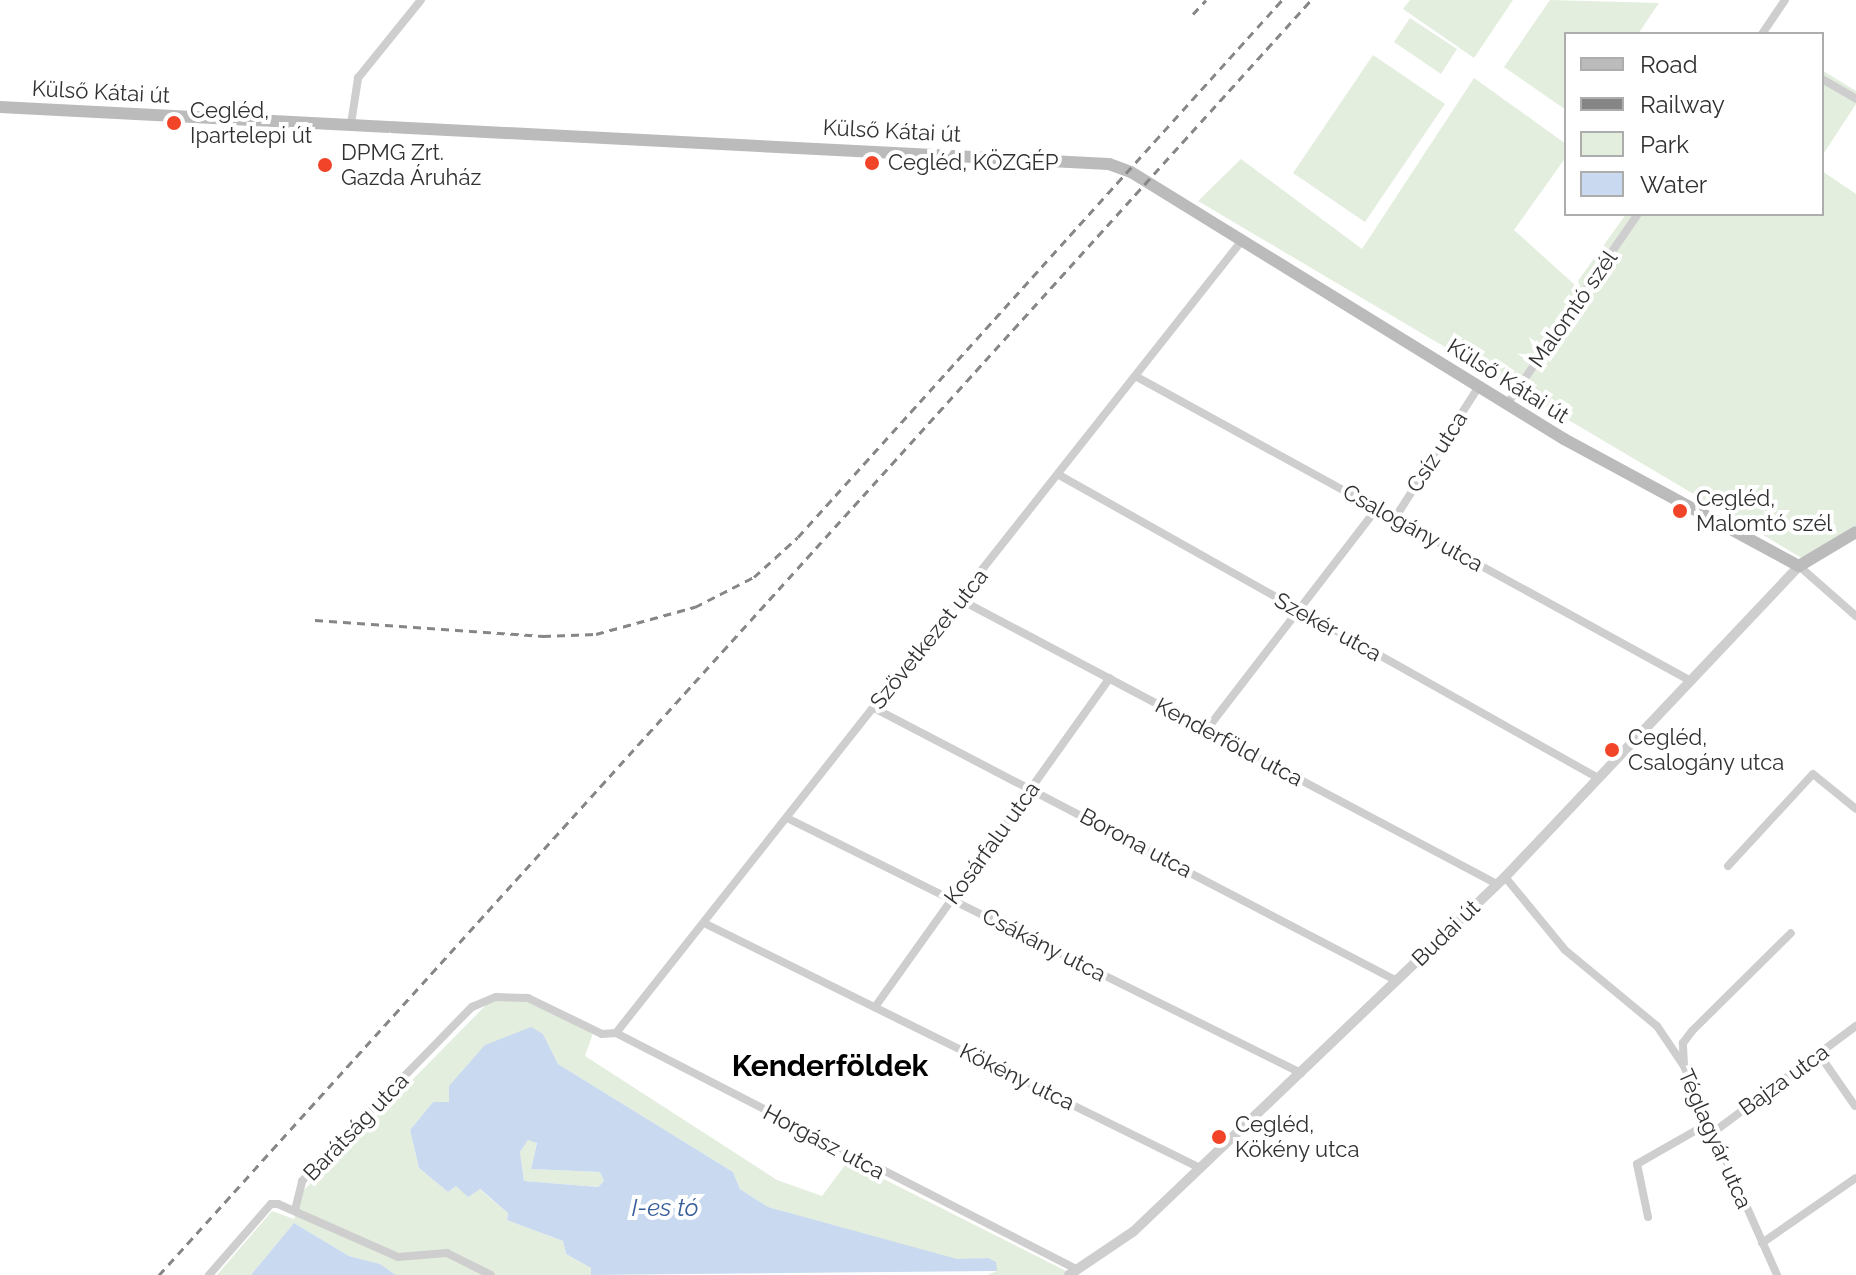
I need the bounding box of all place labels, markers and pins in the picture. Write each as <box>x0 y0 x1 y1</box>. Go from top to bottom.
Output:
place label: Cegléd, Ipartelepi út <box>190 97 312 148</box>
marker: Cegléd, Ipartelepi út <box>165 114 183 132</box>
place label: DPMG Zrt. Gazda Áruház <box>341 139 482 190</box>
place label: Cegléd, KÖZGÉP <box>888 150 1058 176</box>
marker: Cegléd, KÖZGÉP <box>863 154 881 172</box>
marker: DPMG Zrt. Gazda Áruház <box>316 156 334 174</box>
place label: Cegléd, Malomtó szél <box>1696 485 1832 536</box>
marker: Cegléd, Malomtó szél <box>1671 502 1689 520</box>
place label: Cegléd, Csalogány utca <box>1628 724 1785 776</box>
marker: Cegléd, Csalogány utca <box>1603 741 1621 759</box>
place label: Cegléd, Kökény utca <box>1235 1111 1360 1162</box>
marker: Cegléd, Kökény utca <box>1210 1128 1228 1146</box>

